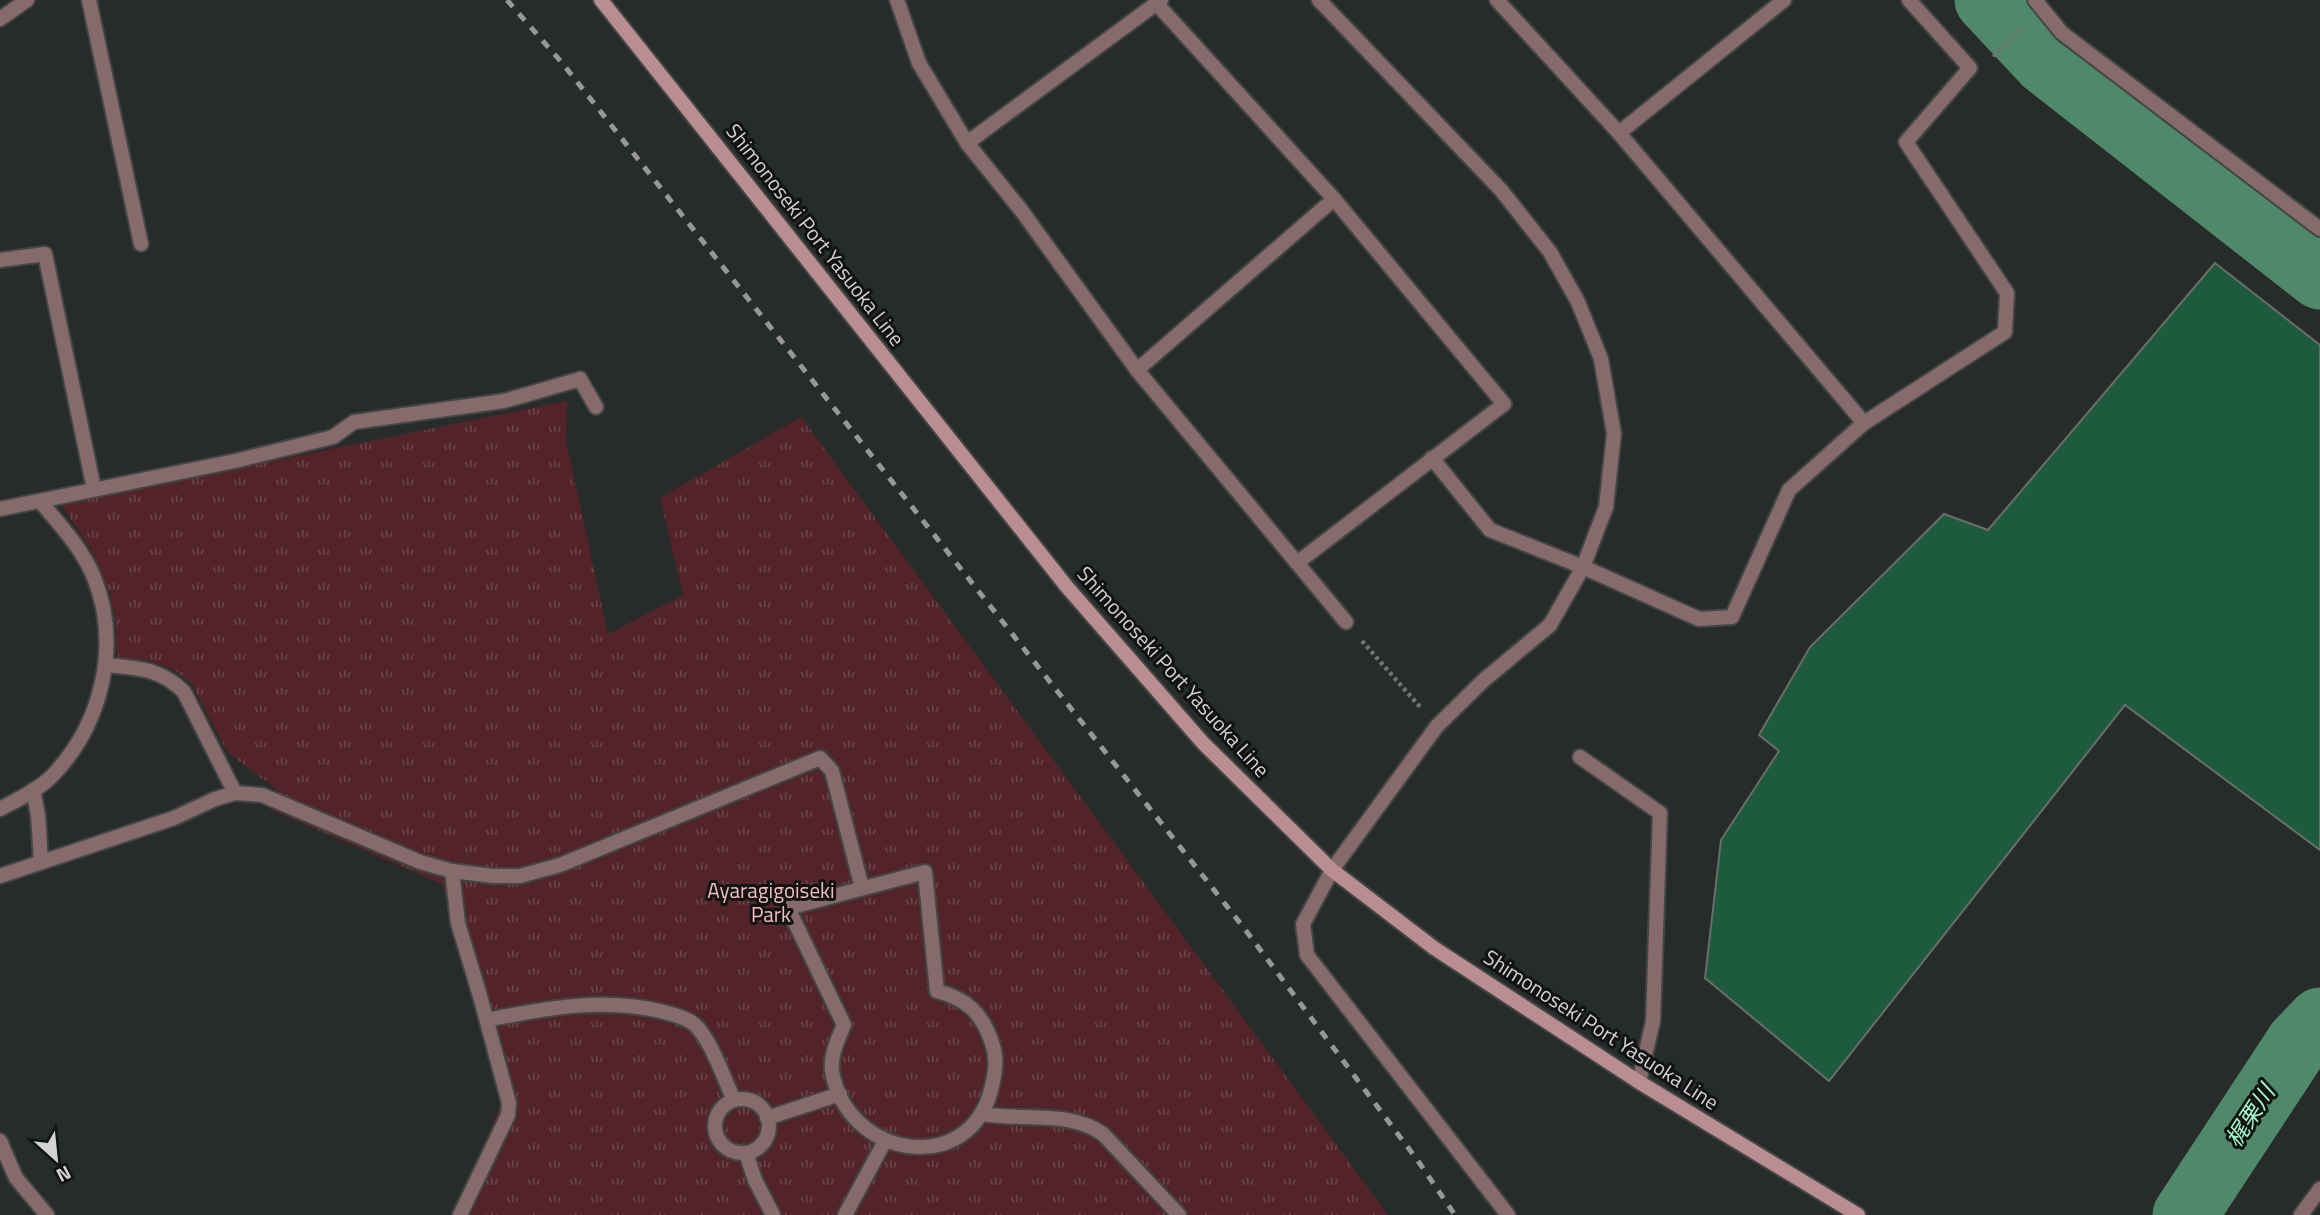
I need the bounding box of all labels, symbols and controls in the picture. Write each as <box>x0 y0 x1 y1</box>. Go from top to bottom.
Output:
street label: Shimonoseki Port Yasuoka Line <box>719 116 913 352</box>
street label: Shimonoseki Port Yasuoka Line <box>1070 559 1278 784</box>
park label: Ayaragigoiseki Park <box>707 874 835 930</box>
street label: Shimonoseki Port Yasuoka Line <box>1478 941 1725 1117</box>
water label: 梶栗川 <box>2216 1075 2285 1154</box>
north arrow <box>21 1124 91 1194</box>
text: N <box>51 1159 76 1191</box>

